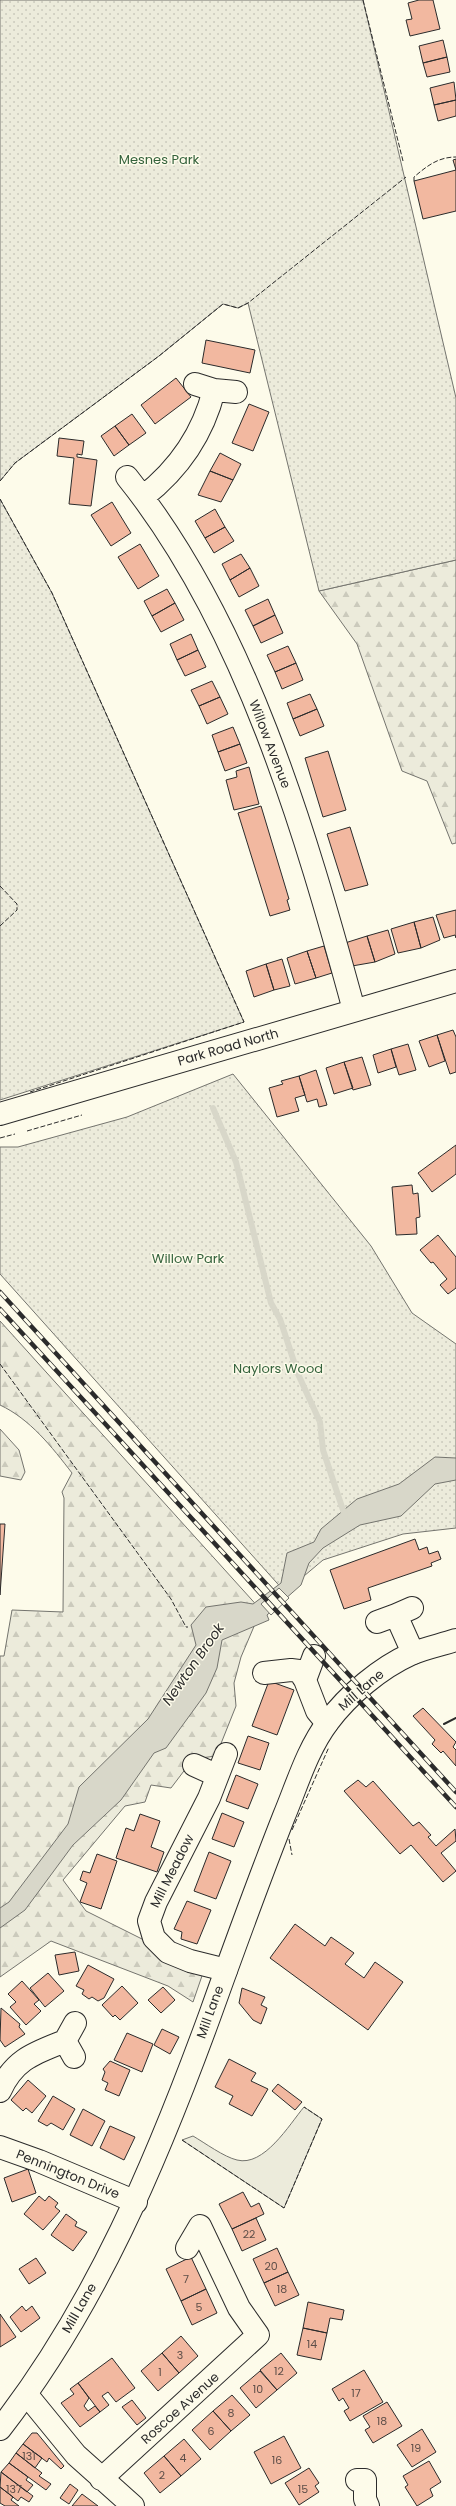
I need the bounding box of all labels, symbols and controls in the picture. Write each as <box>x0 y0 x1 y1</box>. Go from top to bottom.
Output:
park label: Mesnes Park <box>119 150 200 169</box>
street label: Willow Avenue <box>244 697 296 791</box>
street label: Park Road North <box>175 1024 281 1070</box>
park label: Willow Park <box>152 1249 225 1268</box>
park label: Naylors Wood <box>233 1359 323 1378</box>
water label: Newton Brook <box>157 1618 229 1709</box>
street label: Mill Lane <box>334 1665 388 1715</box>
street label: Mill Meadow <box>145 1831 199 1911</box>
street label: Mill Lane <box>192 1983 228 2041</box>
street label: Pennington Drive <box>13 2145 123 2203</box>
house number: 22 <box>243 2226 255 2242</box>
house number: 20 <box>264 2258 278 2274</box>
house number: 7 <box>183 2271 189 2287</box>
street label: Mill Lane <box>57 2279 101 2337</box>
house number: 18 <box>277 2281 287 2297</box>
house number: 5 <box>196 2299 203 2315</box>
house number: 14 <box>307 2336 317 2352</box>
house number: 3 <box>177 2347 183 2363</box>
house number: 12 <box>274 2363 284 2379</box>
house number: 1 <box>158 2364 162 2380</box>
street label: Roscoe Avenue <box>137 2368 223 2448</box>
house number: 10 <box>253 2381 263 2397</box>
house number: 17 <box>351 2385 361 2401</box>
house number: 8 <box>228 2405 235 2421</box>
house number: 18 <box>377 2413 387 2429</box>
house number: 6 <box>208 2423 215 2439</box>
house number: 19 <box>411 2440 421 2456</box>
house number: 131 <box>22 2448 36 2464</box>
house number: 4 <box>180 2450 187 2466</box>
house number: 16 <box>272 2452 282 2468</box>
house number: 2 <box>159 2467 165 2483</box>
house number: 137 <box>6 2481 22 2497</box>
house number: 15 <box>298 2481 308 2497</box>

